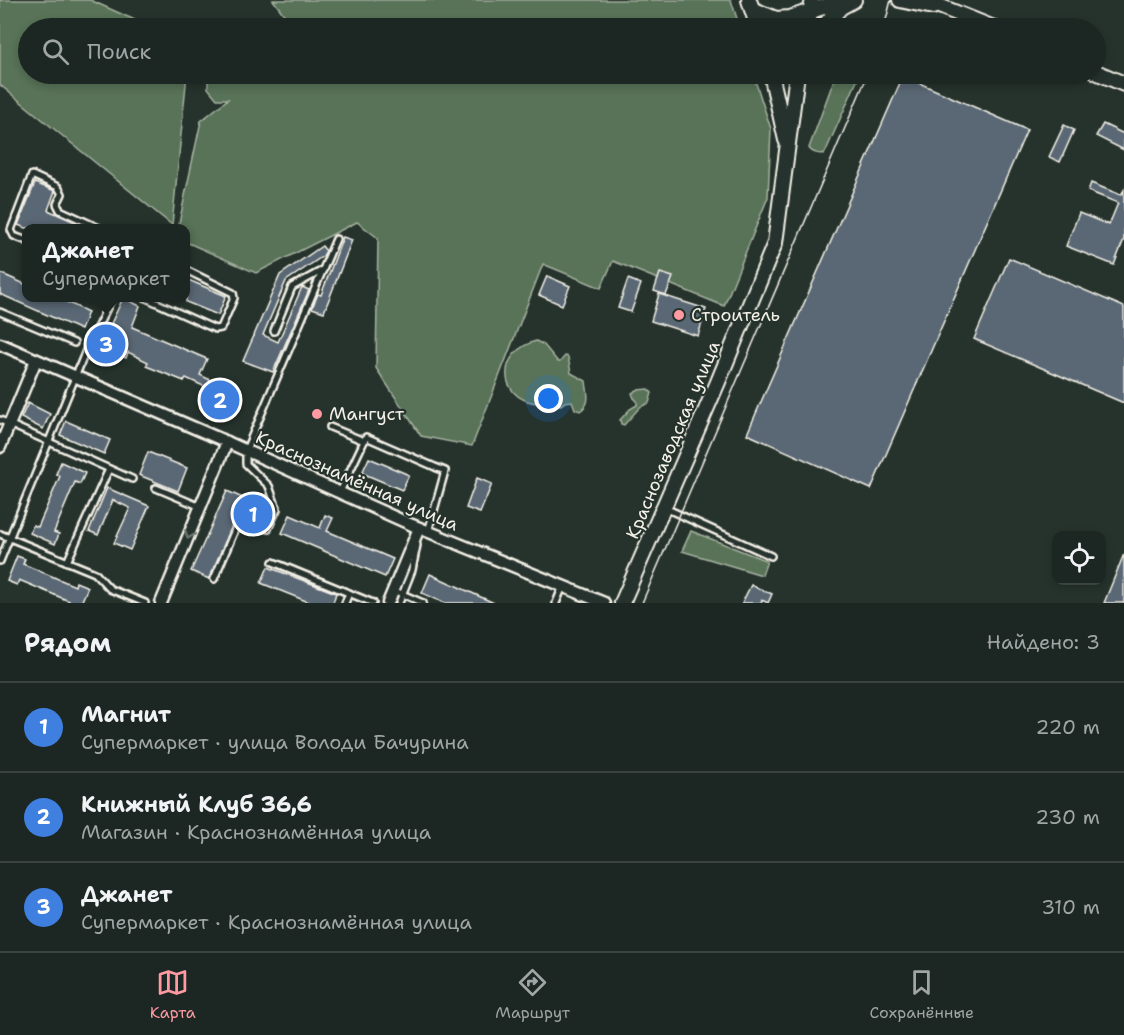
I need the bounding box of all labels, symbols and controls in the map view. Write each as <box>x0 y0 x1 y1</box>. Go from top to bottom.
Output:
search box <box>18 18 1106 84</box>
icon: search <box>39 35 72 68</box>
text: Поиск <box>87 37 151 66</box>
popup <box>22 224 190 302</box>
text: Джанет <box>42 236 134 265</box>
text: Супермаркет <box>42 265 170 291</box>
place label: Строитель <box>691 303 780 327</box>
marker: Строитель <box>672 308 686 322</box>
pin: 3 <box>86 322 126 366</box>
street label: Краснозаводская улица <box>620 337 726 543</box>
pin: 2 <box>200 378 240 422</box>
your location <box>534 384 563 413</box>
place label: Мангуст <box>329 402 405 426</box>
marker: Мангуст <box>310 407 324 421</box>
street label: Краснознамённая улица <box>252 425 462 537</box>
pin: 1 <box>234 492 272 536</box>
one-way arrow <box>184 528 196 539</box>
map controls <box>1052 531 1106 585</box>
button: locate <box>1052 531 1106 585</box>
text: Рядом <box>24 625 111 660</box>
text: Найдено: 3 <box>987 629 1100 655</box>
text: Магнит <box>81 700 171 729</box>
text: 1 <box>39 714 48 740</box>
text: 220 m <box>1036 714 1100 740</box>
text: Супермаркет · улица Володи Бачурина <box>81 729 469 755</box>
text: Книжный Клуб 36,6 <box>81 790 312 819</box>
text: 2 <box>37 804 51 830</box>
text: 230 m <box>1035 804 1100 830</box>
text: Магазин · Краснознамённая улица <box>81 819 431 845</box>
text: Джанет <box>81 880 172 909</box>
text: 3 <box>37 894 51 920</box>
text: 310 m <box>1041 894 1100 920</box>
text: Супермаркет · Краснознамённая улица <box>81 909 472 935</box>
tab: Карта <box>150 966 196 1023</box>
tab: Маршрут <box>495 966 570 1023</box>
tab: Сохранённые <box>870 966 974 1023</box>

